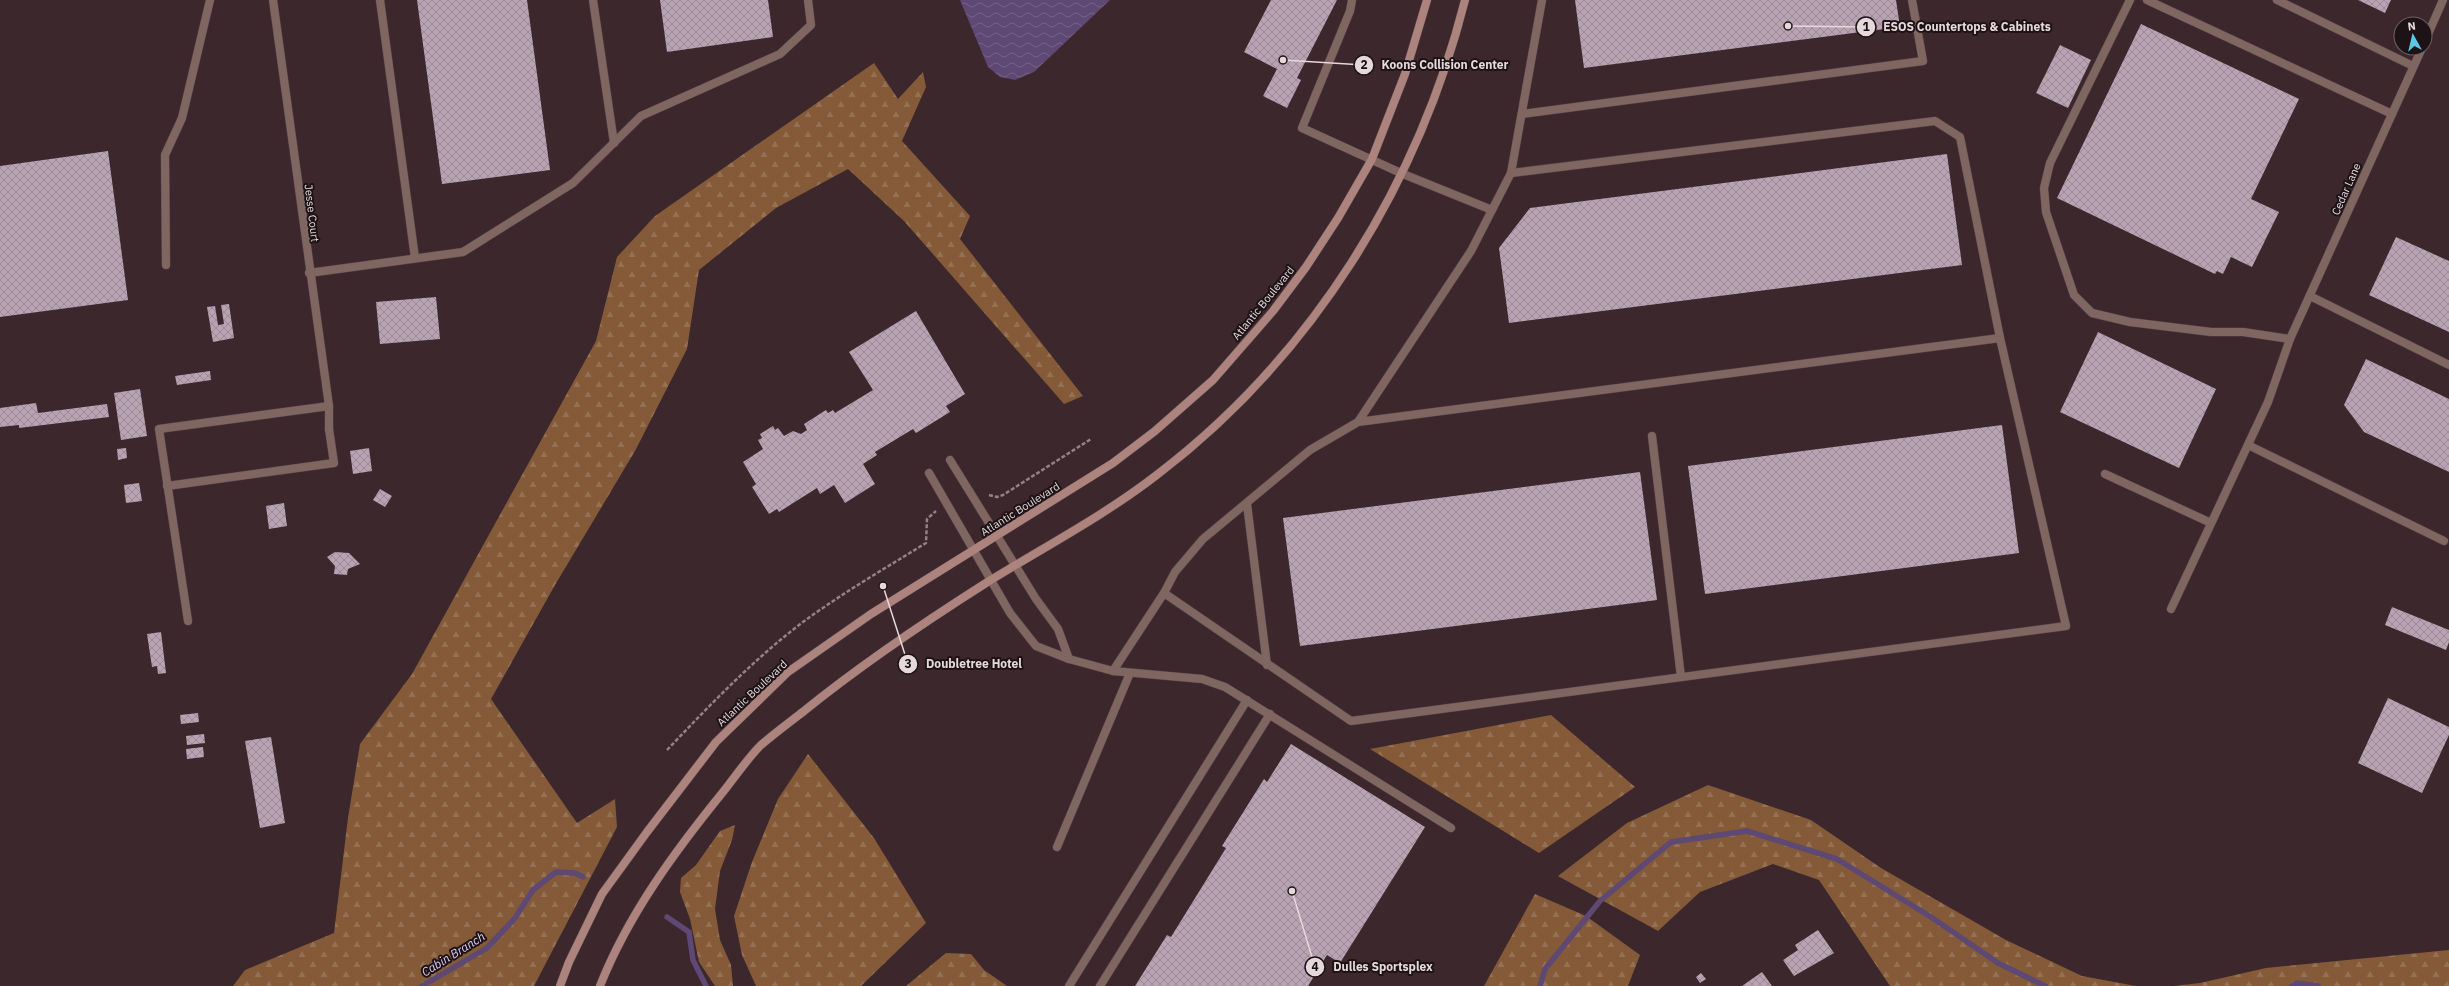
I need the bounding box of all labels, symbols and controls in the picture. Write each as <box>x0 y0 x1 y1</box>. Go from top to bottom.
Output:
callout: ESOS Countertops & Cabinets <box>1856 15 2059 39</box>
north arrow <box>2393 16 2433 56</box>
text: 1 <box>1862 19 1870 34</box>
text: ESOS Countertops & Cabinets <box>1883 19 2051 34</box>
text: N <box>2407 19 2417 34</box>
callout: Koons Collision Center <box>1354 53 1517 77</box>
text: 2 <box>1360 57 1368 72</box>
text: Koons Collision Center <box>1382 57 1509 72</box>
street label: Cedar Lane <box>2328 161 2364 217</box>
street label: Jesse Court <box>302 183 323 243</box>
street label: Atlantic Boulevard <box>1229 263 1297 343</box>
street label: Atlantic Boulevard <box>978 479 1062 539</box>
callout: Doubletree Hotel <box>898 652 1030 676</box>
text: 3 <box>904 656 912 671</box>
text: Doubletree Hotel <box>926 656 1022 671</box>
street label: Atlantic Boulevard <box>714 657 790 729</box>
water label: Cabin Branch <box>419 928 488 979</box>
callout: Dulles Sportsplex <box>1305 955 1441 979</box>
text: 4 <box>1311 959 1319 974</box>
text: Dulles Sportsplex <box>1333 959 1433 974</box>

